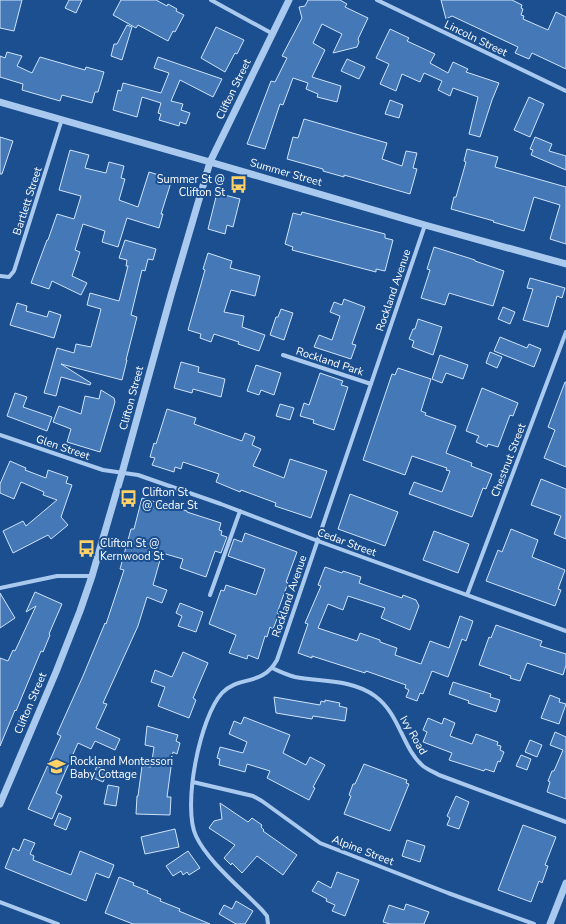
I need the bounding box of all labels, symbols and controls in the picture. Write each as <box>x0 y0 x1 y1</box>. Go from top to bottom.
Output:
street label: Lincoln Street <box>442 17 510 60</box>
street label: Clifton Street <box>212 56 255 122</box>
street label: Summer Street <box>248 155 324 190</box>
street label: Bartlett Street <box>9 165 46 237</box>
place label: Summer St @ Clifton St <box>157 172 225 200</box>
bus stop icon: Summer St @ Clifton St <box>228 175 248 195</box>
street label: Rockland Avenue <box>372 247 415 333</box>
street label: Rockland Park <box>294 343 366 380</box>
street label: Clifton Street <box>116 364 147 432</box>
street label: Chestnut Street <box>488 421 529 499</box>
street label: Glen Street <box>34 431 92 464</box>
place label: Clifton St @ Cedar St <box>142 485 198 513</box>
bus stop icon: Clifton St @ Cedar St <box>119 488 139 508</box>
street label: Cedar Street <box>315 525 379 560</box>
place label: Clifton St @ Kernwood St <box>100 536 164 564</box>
bus stop icon: Clifton St @ Kernwood St <box>77 539 97 559</box>
street label: Rockland Avenue <box>268 553 311 639</box>
street label: Clifton Street <box>11 670 50 736</box>
street label: Ivy Road <box>396 713 431 758</box>
place label: Rockland Montessori Baby Cottage <box>70 754 173 782</box>
school or university icon: Rockland Montessori Baby Cottage <box>47 757 67 777</box>
street label: Alpine Street <box>330 832 396 869</box>

